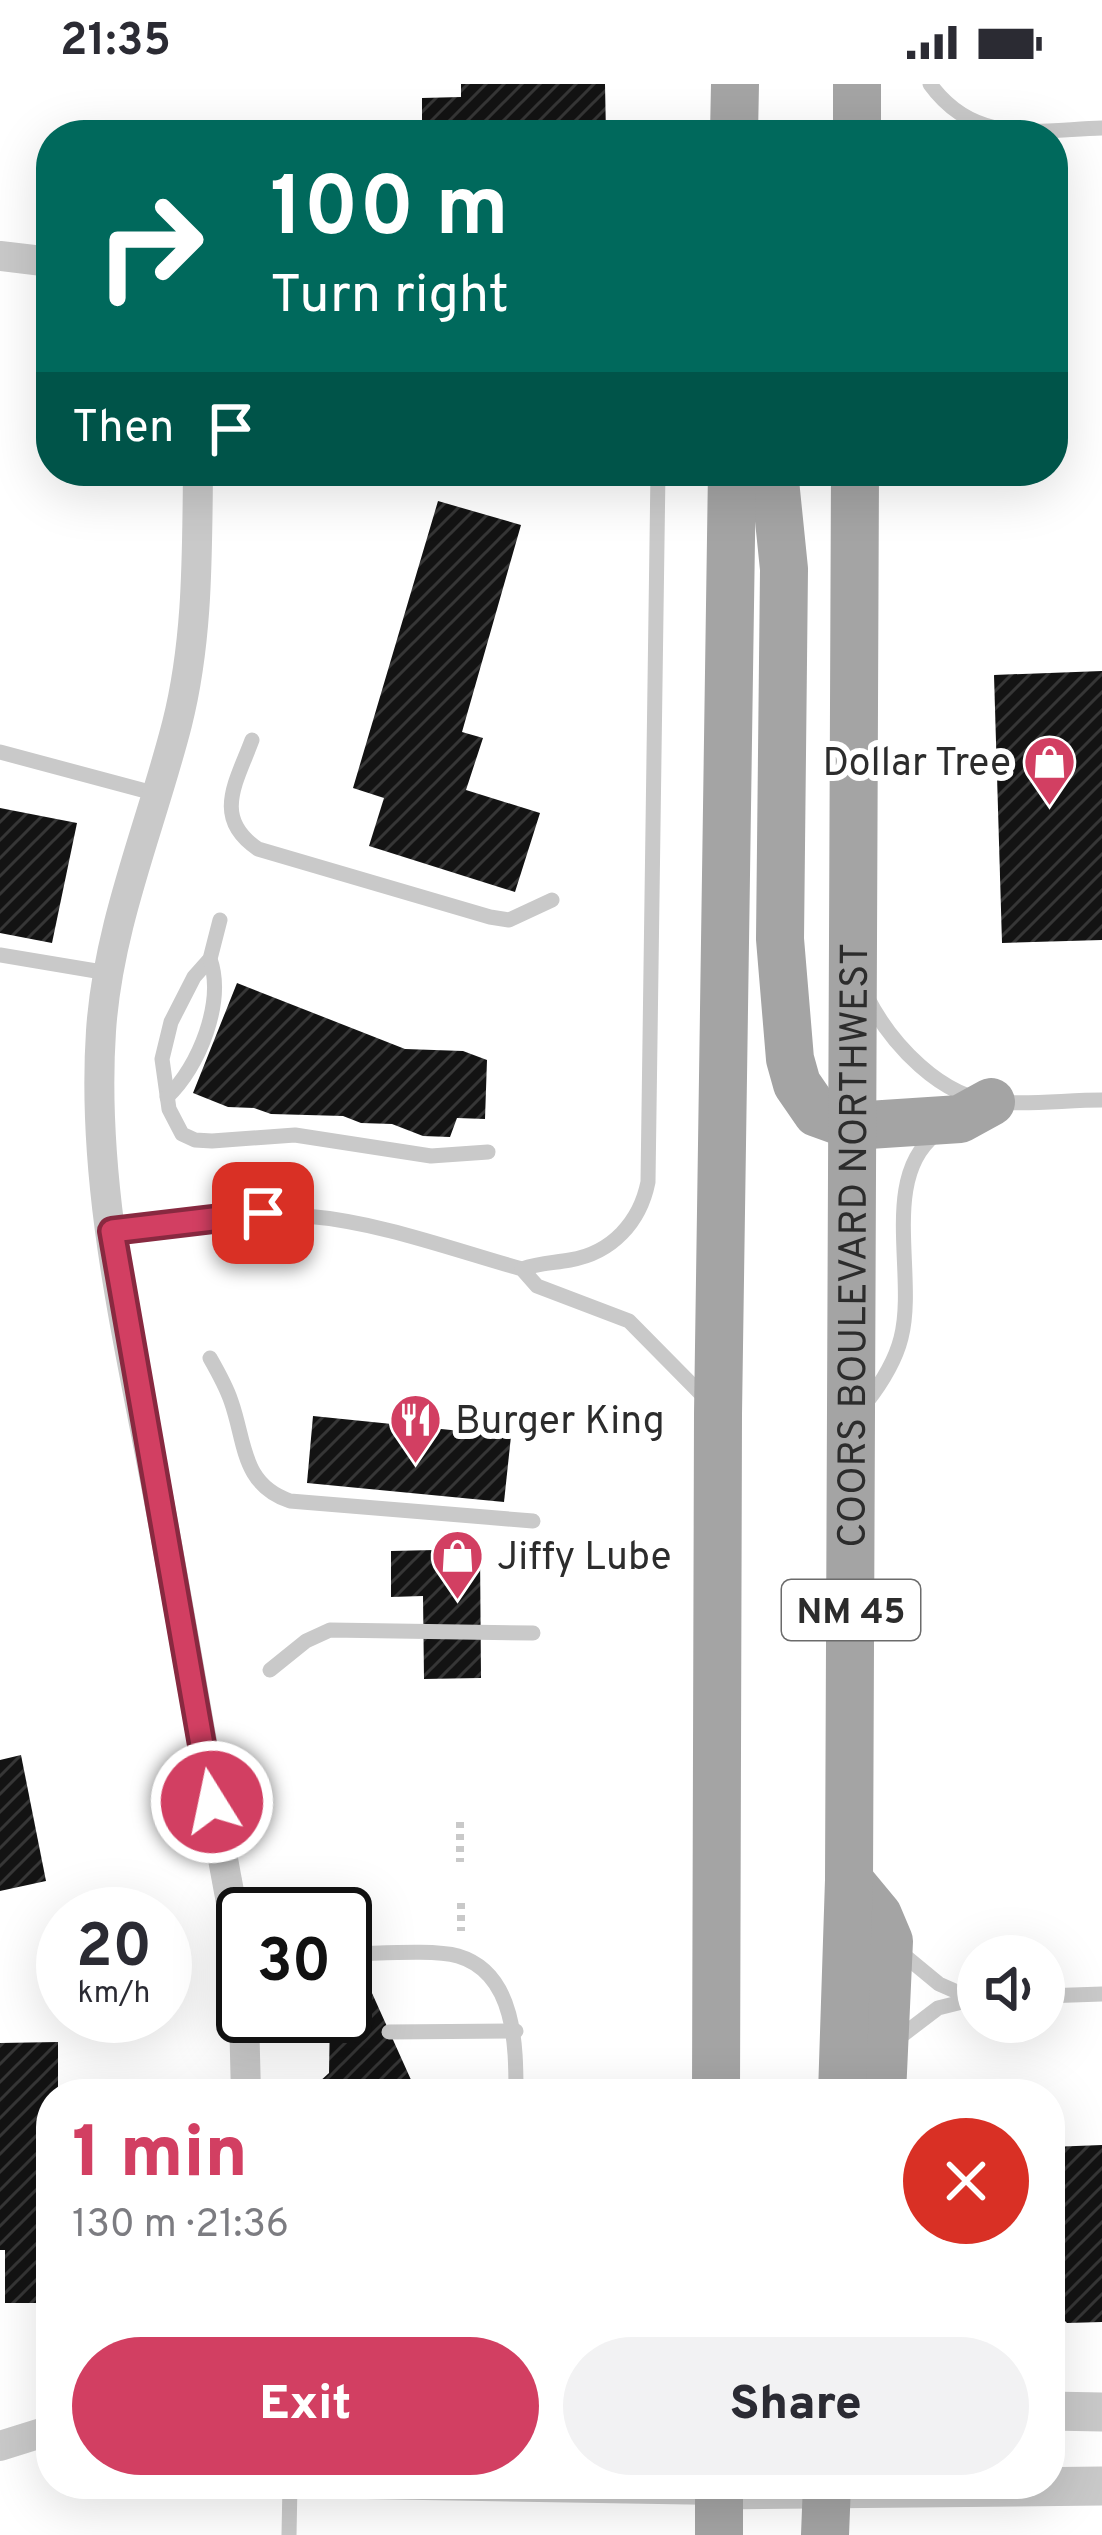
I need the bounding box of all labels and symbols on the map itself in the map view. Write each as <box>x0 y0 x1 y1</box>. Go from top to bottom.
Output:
shop icon: Dollar Tree <box>1022 733 1078 807</box>
place label: Dollar Tree <box>823 741 1011 790</box>
street label: COORS BOULEVARD NORTHWEST <box>830 943 882 1548</box>
pin <box>212 1162 314 1264</box>
restaurant icon: Burger King <box>388 1391 444 1465</box>
place label: Burger King <box>455 1399 665 1448</box>
shop icon: Jiffy Lube <box>430 1527 486 1601</box>
place label: Jiffy Lube <box>497 1535 672 1584</box>
road number: NM 45 <box>782 1580 920 1640</box>
position arrow <box>149 1739 275 1865</box>
speed limit sign: 30 <box>216 1887 372 2043</box>

